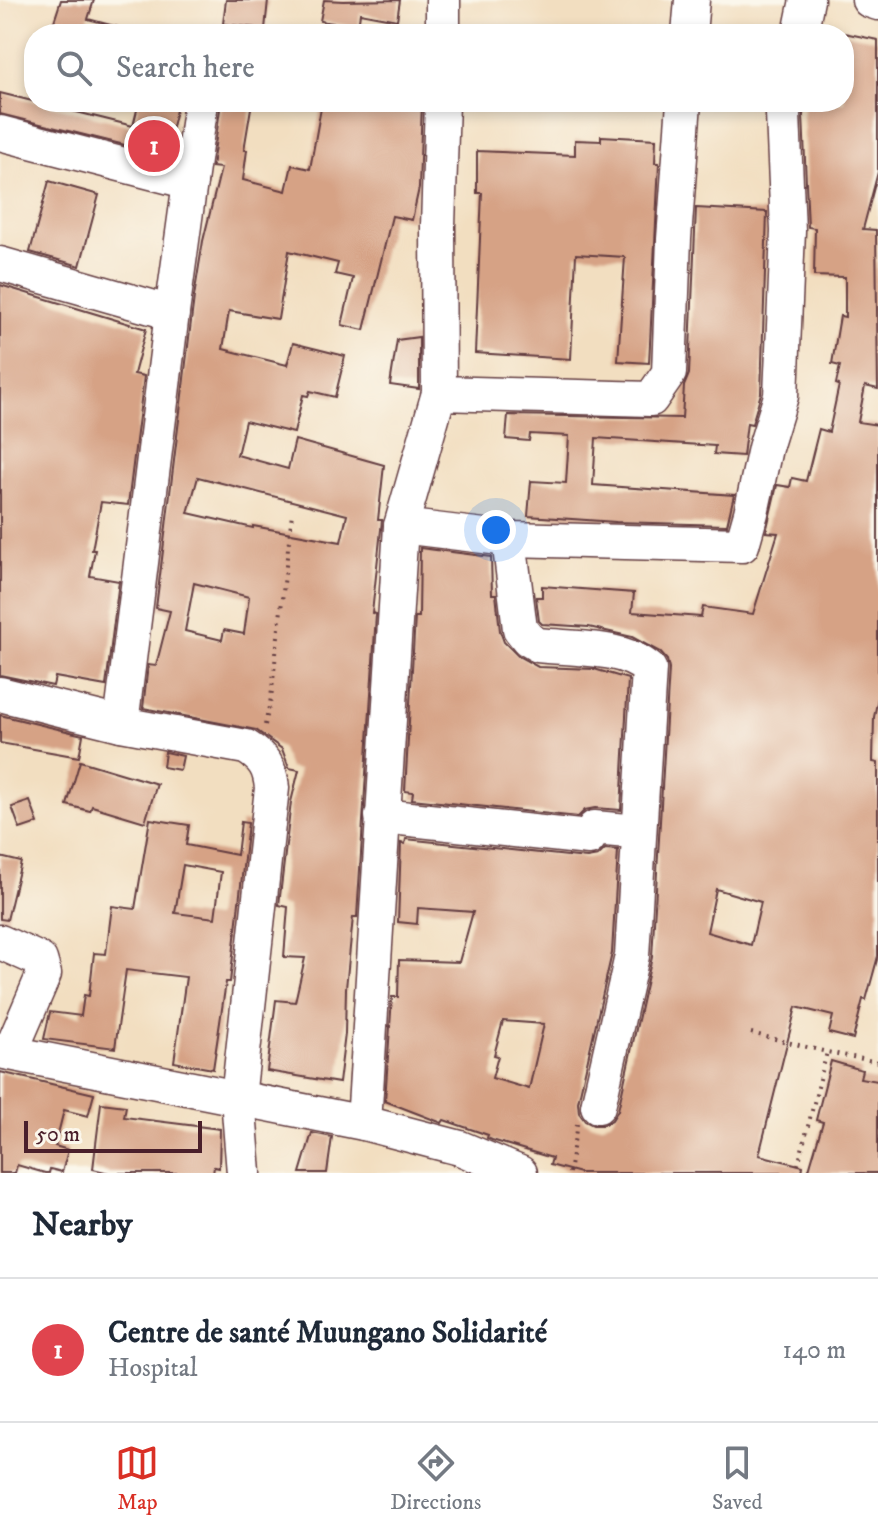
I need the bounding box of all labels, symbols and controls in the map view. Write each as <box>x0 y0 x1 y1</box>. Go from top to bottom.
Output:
search box <box>24 24 854 112</box>
icon: search <box>52 46 96 90</box>
text: Search here <box>116 50 255 87</box>
pin: 1 <box>128 116 180 176</box>
your location <box>476 510 516 550</box>
scale bar <box>24 1117 202 1153</box>
text: 50 m <box>36 1121 80 1148</box>
text: Nearby <box>32 1204 133 1246</box>
text: Centre de santé Muungano Solidarité <box>108 1315 547 1352</box>
text: 1 <box>53 1334 63 1367</box>
text: 140 m <box>782 1334 846 1367</box>
text: Hospital <box>108 1352 198 1385</box>
tab: Map <box>115 1441 159 1516</box>
tab: Directions <box>390 1441 481 1516</box>
tab: Saved <box>712 1441 763 1516</box>

